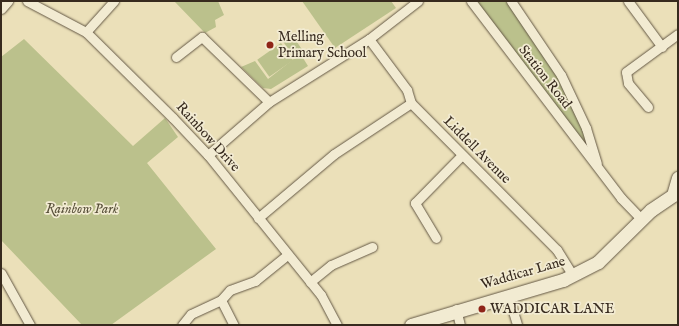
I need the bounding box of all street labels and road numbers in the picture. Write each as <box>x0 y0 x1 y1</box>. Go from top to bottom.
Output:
street label: Station Road <box>515 42 575 112</box>
street label: Rainbow Drive <box>172 99 244 175</box>
street label: Liddell Avenue <box>440 113 514 187</box>
street label: Waddicar Lane <box>479 253 567 293</box>

